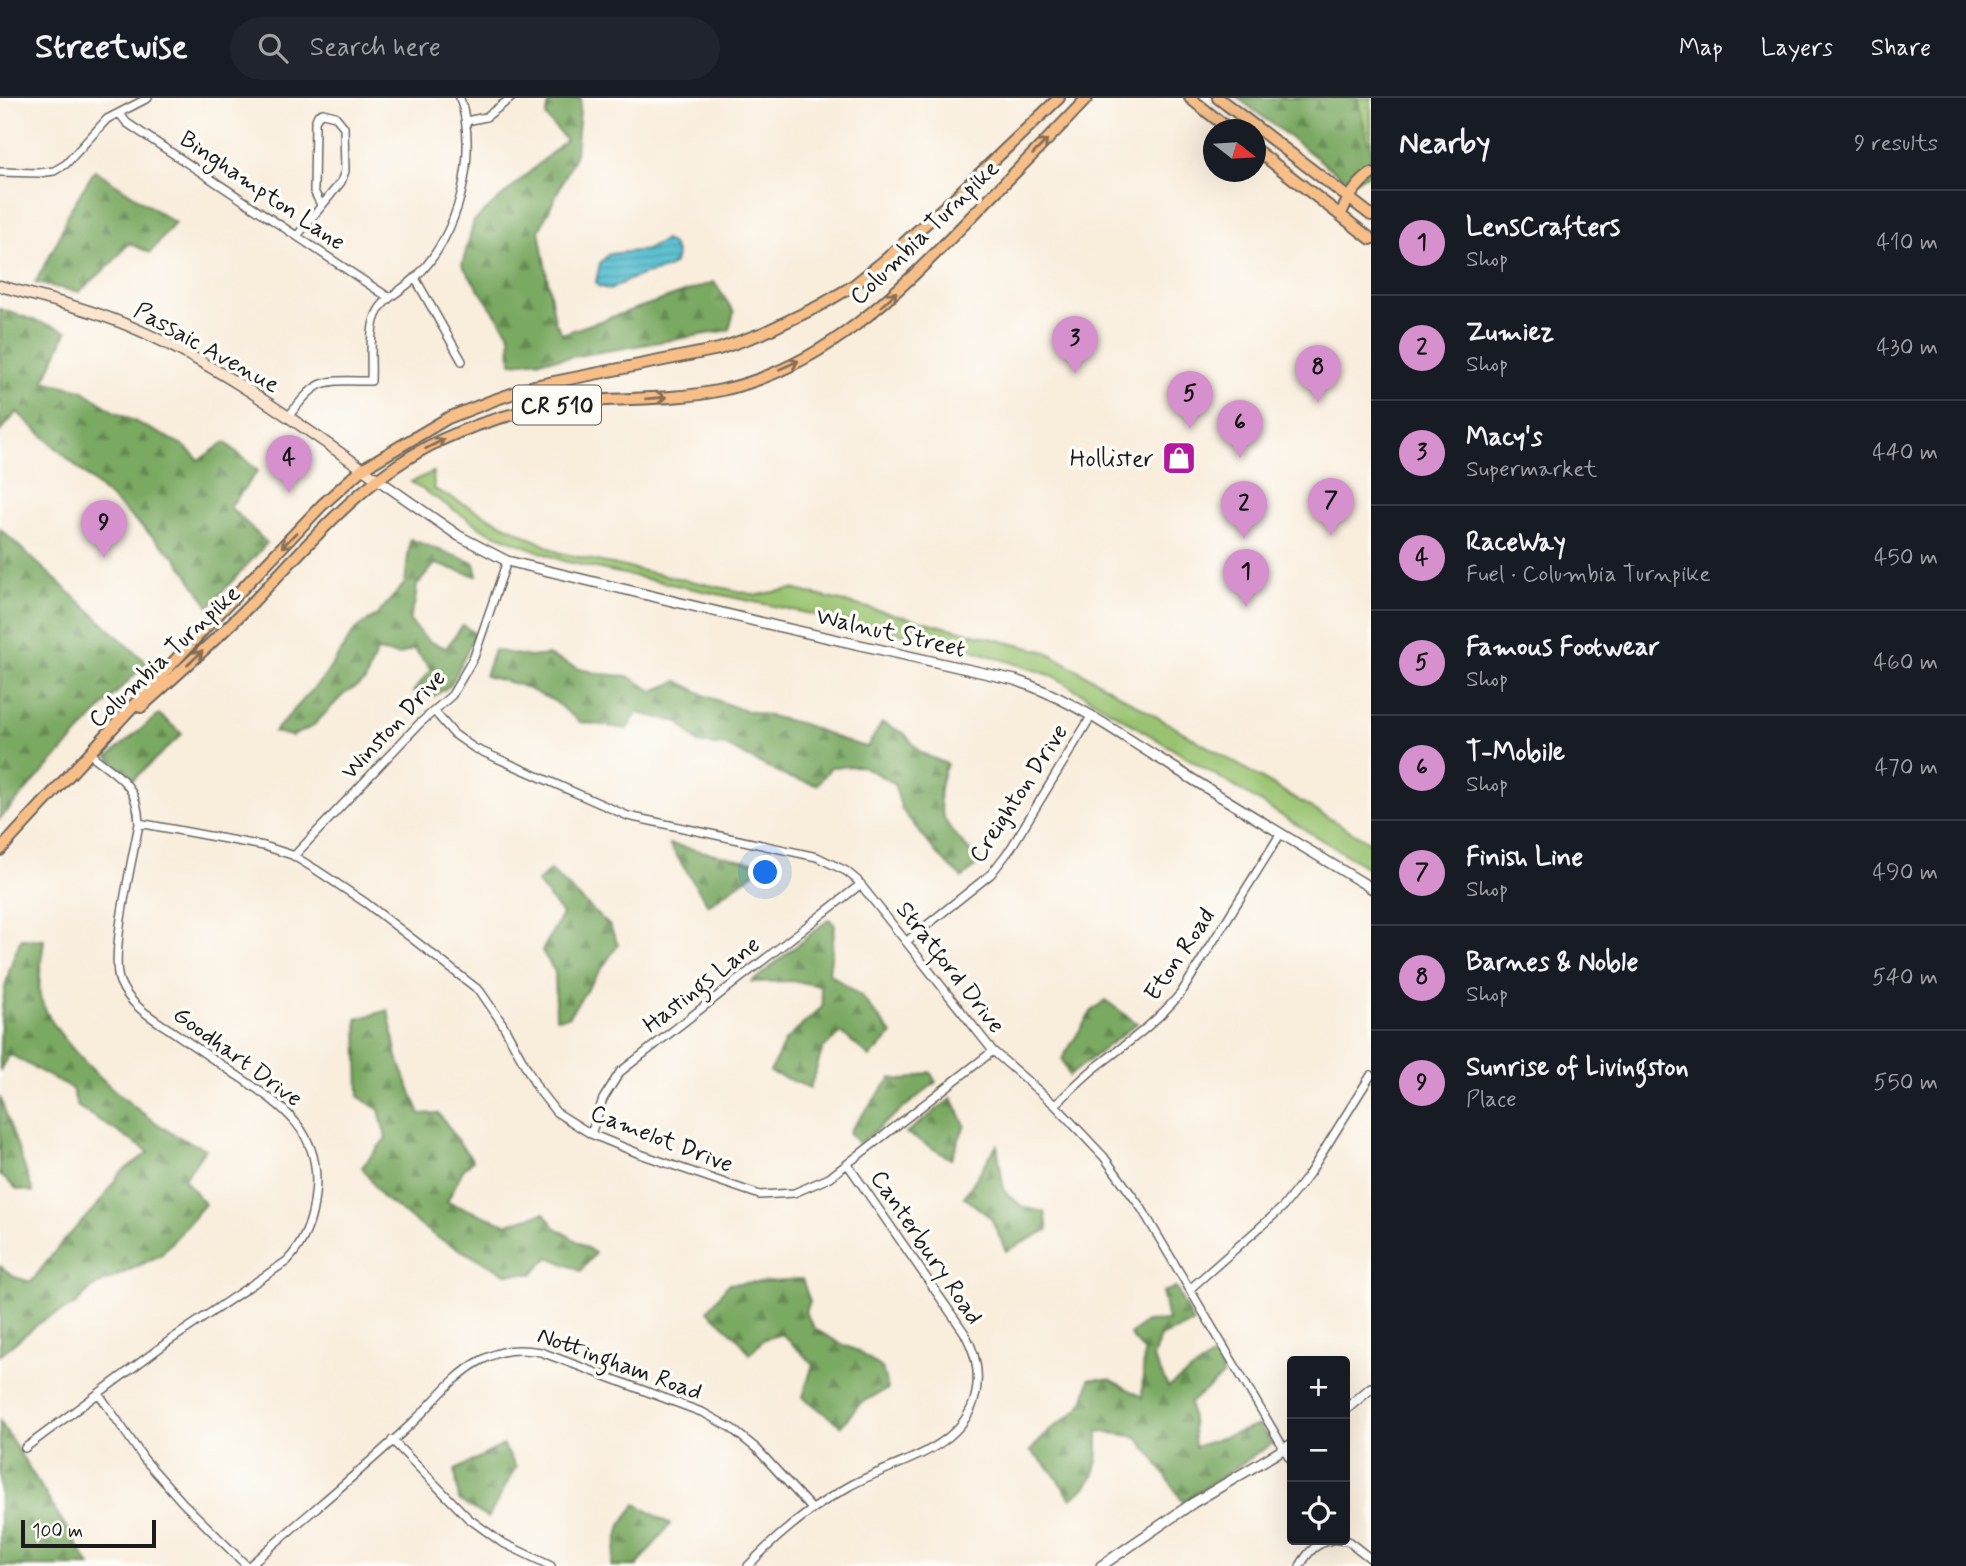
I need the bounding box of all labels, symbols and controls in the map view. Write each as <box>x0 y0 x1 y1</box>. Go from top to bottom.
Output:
search box <box>230 17 720 80</box>
text: Streetwise <box>35 26 188 70</box>
icon: search <box>254 29 292 67</box>
text: Search here <box>310 31 441 65</box>
text: Map <box>1679 33 1723 64</box>
text: Layers <box>1761 33 1833 64</box>
text: Share <box>1871 33 1931 64</box>
north arrow <box>1203 119 1266 182</box>
street label: Binghampton Lane <box>172 124 351 260</box>
text: Nearby <box>1399 124 1490 163</box>
text: 9 results <box>1854 129 1938 159</box>
one-way arrow <box>1032 138 1049 155</box>
street label: Columbia Turnpike <box>844 154 1007 312</box>
text: LensCrafters <box>1466 211 1620 245</box>
text: 1 <box>1417 228 1427 258</box>
text: 410 m <box>1876 228 1938 258</box>
text: Shop <box>1466 245 1508 275</box>
one-way arrow <box>880 290 897 307</box>
street label: Passaic Avenue <box>128 296 285 401</box>
pin: 3 <box>1052 316 1098 374</box>
text: Zumiez <box>1466 316 1554 350</box>
text: 2 <box>1416 333 1428 363</box>
text: 430 m <box>1877 333 1938 363</box>
pin: 8 <box>1295 345 1341 403</box>
text: Shop <box>1466 350 1508 380</box>
one-way arrow <box>778 358 799 371</box>
pin: 5 <box>1167 371 1213 429</box>
road number: CR 510 <box>513 386 601 424</box>
one-way arrow <box>644 391 667 404</box>
pin: 6 <box>1217 400 1263 458</box>
text: Macy's <box>1466 421 1542 455</box>
pin: 4 <box>266 435 312 493</box>
one-way arrow <box>424 436 445 450</box>
text: 3 <box>1417 438 1427 468</box>
text: 440 m <box>1872 438 1938 468</box>
shop icon: Hollister <box>1160 439 1198 477</box>
place label: Hollister <box>1070 444 1154 475</box>
text: Supermarket <box>1466 455 1597 485</box>
pin: 7 <box>1308 478 1354 536</box>
pin: 2 <box>1221 481 1267 539</box>
pin: 9 <box>81 500 127 558</box>
text: RaceWay <box>1466 526 1566 560</box>
one-way arrow <box>281 531 298 548</box>
text: 4 <box>1415 543 1429 573</box>
text: 450 m <box>1874 543 1938 573</box>
pin: 1 <box>1223 549 1269 607</box>
text: Fuel · Columbia Turnpike <box>1466 560 1711 590</box>
street label: Columbia Turnpike <box>83 579 248 735</box>
street label: Walnut Street <box>813 601 968 666</box>
text: Famous Footwear <box>1466 631 1660 665</box>
text: 5 <box>1415 648 1429 678</box>
text: 460 m <box>1874 648 1938 678</box>
one-way arrow <box>186 650 203 667</box>
street label: Winston Drive <box>335 663 453 787</box>
text: Shop <box>1466 665 1508 695</box>
street label: Creighton Drive <box>963 719 1076 869</box>
text: T-Mobile <box>1466 736 1565 770</box>
text: 6 <box>1416 753 1428 783</box>
text: 470 m <box>1875 753 1938 783</box>
text: Shop <box>1466 770 1508 800</box>
text: Finish Line <box>1466 841 1583 875</box>
your location <box>748 855 782 889</box>
text: 7 <box>1415 858 1429 888</box>
text: 490 m <box>1873 858 1938 888</box>
text: Shop <box>1466 875 1508 905</box>
street label: Stratford Drive <box>887 895 1011 1042</box>
street label: Eton Road <box>1138 902 1223 1007</box>
street label: Hastings Lane <box>637 930 769 1043</box>
text: Barnes & Noble <box>1466 946 1638 980</box>
text: 8 <box>1416 963 1428 993</box>
text: 540 m <box>1872 963 1938 993</box>
text: Shop <box>1466 980 1508 1010</box>
street label: Goodhart Drive <box>166 1000 308 1115</box>
text: Sunrise of Livingston <box>1466 1051 1689 1085</box>
text: 9 <box>1416 1068 1428 1098</box>
text: 550 m <box>1874 1068 1938 1098</box>
text: Place <box>1466 1085 1517 1115</box>
street label: Camelot Drive <box>586 1098 737 1181</box>
street label: Canterbury Road <box>863 1165 989 1331</box>
street label: Nottingham Road <box>532 1320 706 1411</box>
map controls <box>1287 1356 1350 1545</box>
button: + <box>1287 1356 1350 1419</box>
button: − <box>1287 1419 1350 1482</box>
button: locate <box>1287 1482 1350 1545</box>
scale bar <box>21 1517 156 1549</box>
text: 100 m <box>32 1519 83 1544</box>

